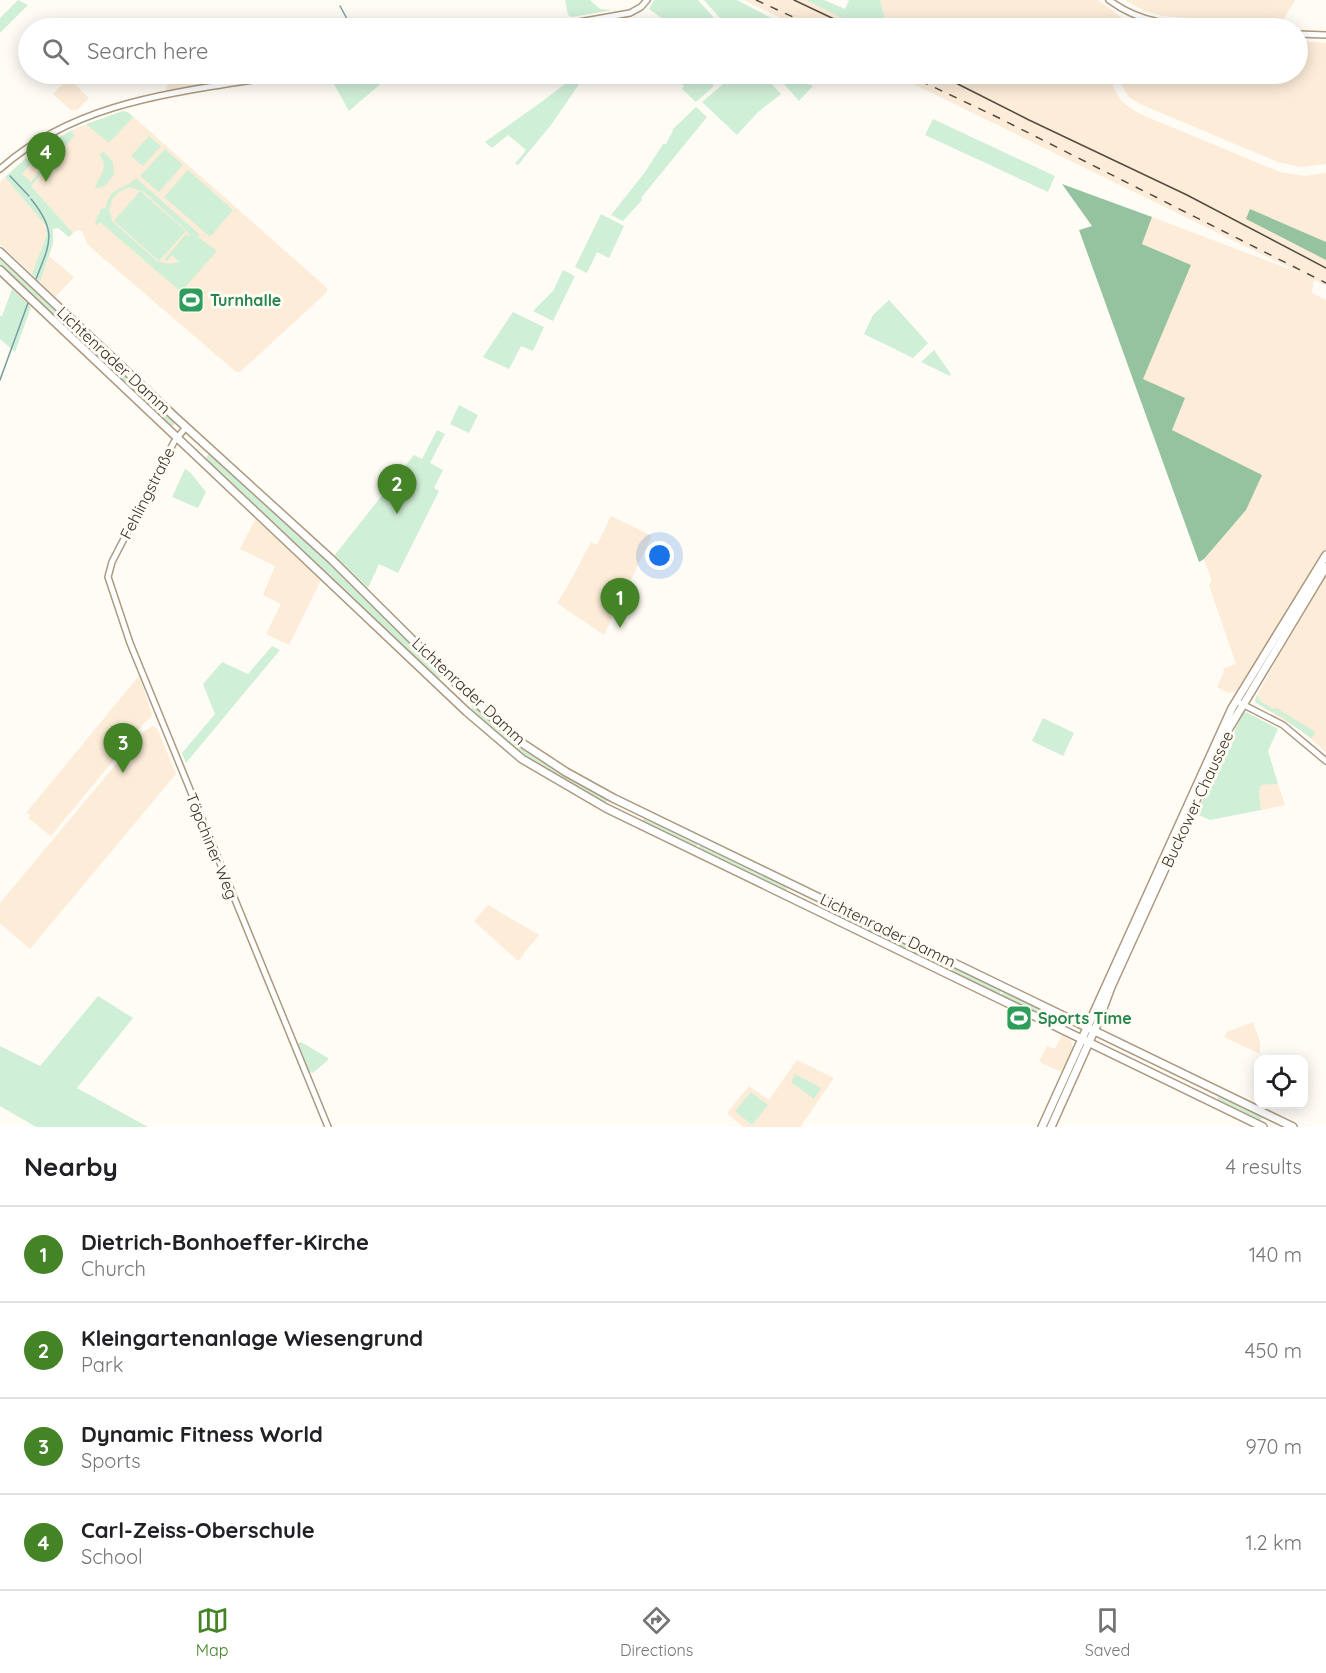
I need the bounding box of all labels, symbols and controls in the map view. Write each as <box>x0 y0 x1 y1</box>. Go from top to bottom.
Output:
search box <box>18 18 1308 84</box>
icon: search <box>39 35 72 68</box>
text: Search here <box>87 37 208 65</box>
pin: 4 <box>26 132 66 182</box>
sports icon: Turnhalle <box>176 285 206 315</box>
place label: Turnhalle <box>210 290 281 310</box>
street label: Lichtenrader Damm <box>53 302 175 418</box>
street label: Fehlingstraße <box>115 444 179 542</box>
pin: 2 <box>378 464 416 514</box>
your location <box>645 541 674 570</box>
pin: 1 <box>600 578 640 628</box>
street label: Lichtenrader Damm <box>408 633 530 749</box>
pin: 3 <box>104 724 142 773</box>
street label: Buckower Chaussee <box>1157 727 1237 871</box>
street label: Töpchiner Weg <box>182 790 242 902</box>
street label: Lichtenrader Damm <box>817 889 959 971</box>
sports icon: Sports Time <box>1004 1003 1034 1033</box>
place label: Sports Time <box>1038 1008 1132 1028</box>
map controls <box>1254 1055 1308 1109</box>
button: locate <box>1254 1055 1308 1109</box>
text: Nearby <box>24 1150 118 1183</box>
text: 4 results <box>1226 1154 1302 1179</box>
text: Dietrich-Bonhoeffer-Kirche <box>81 1228 369 1256</box>
text: 1 <box>40 1242 47 1267</box>
text: 140 m <box>1249 1242 1302 1267</box>
text: Church <box>81 1256 146 1281</box>
text: Kleingartenanlage Wiesengrund <box>81 1324 423 1352</box>
text: 2 <box>38 1338 49 1363</box>
text: 450 m <box>1245 1338 1302 1363</box>
text: Park <box>81 1352 123 1377</box>
text: Dynamic Fitness World <box>81 1420 323 1448</box>
text: 3 <box>38 1434 49 1459</box>
text: 970 m <box>1246 1434 1302 1459</box>
text: Sports <box>81 1448 141 1473</box>
text: Carl-Zeiss-Oberschule <box>81 1516 315 1544</box>
text: 4 <box>38 1530 49 1555</box>
text: 1.2 km <box>1246 1530 1302 1555</box>
text: School <box>81 1544 143 1569</box>
tab: Map <box>196 1604 229 1660</box>
tab: Directions <box>620 1604 693 1660</box>
tab: Saved <box>1085 1604 1130 1660</box>

